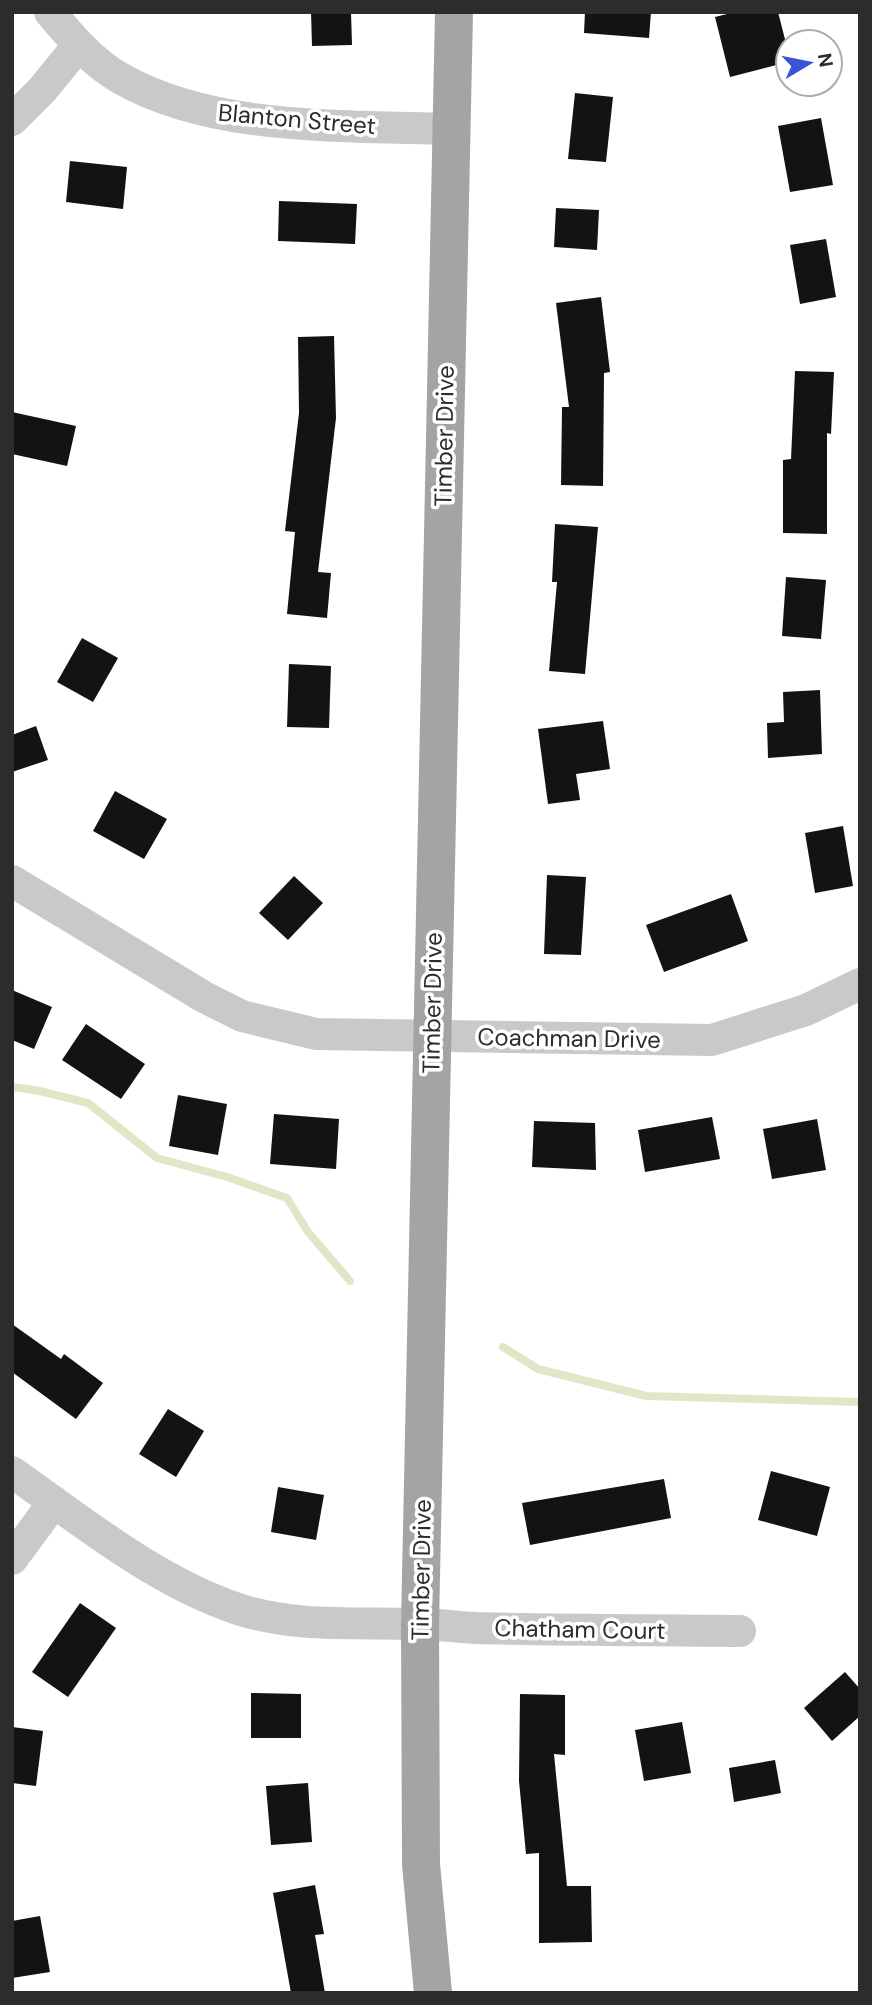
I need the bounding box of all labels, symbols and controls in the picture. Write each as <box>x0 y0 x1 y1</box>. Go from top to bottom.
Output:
north arrow <box>774 28 844 98</box>
text: N <box>812 51 839 69</box>
street label: Blanton Street <box>217 97 377 141</box>
street label: Timber Drive <box>427 365 461 507</box>
street label: Timber Drive <box>415 932 449 1074</box>
street label: Coachman Drive <box>477 1021 661 1055</box>
street label: Timber Drive <box>404 1499 438 1641</box>
street label: Chatham Court <box>494 1612 666 1646</box>

